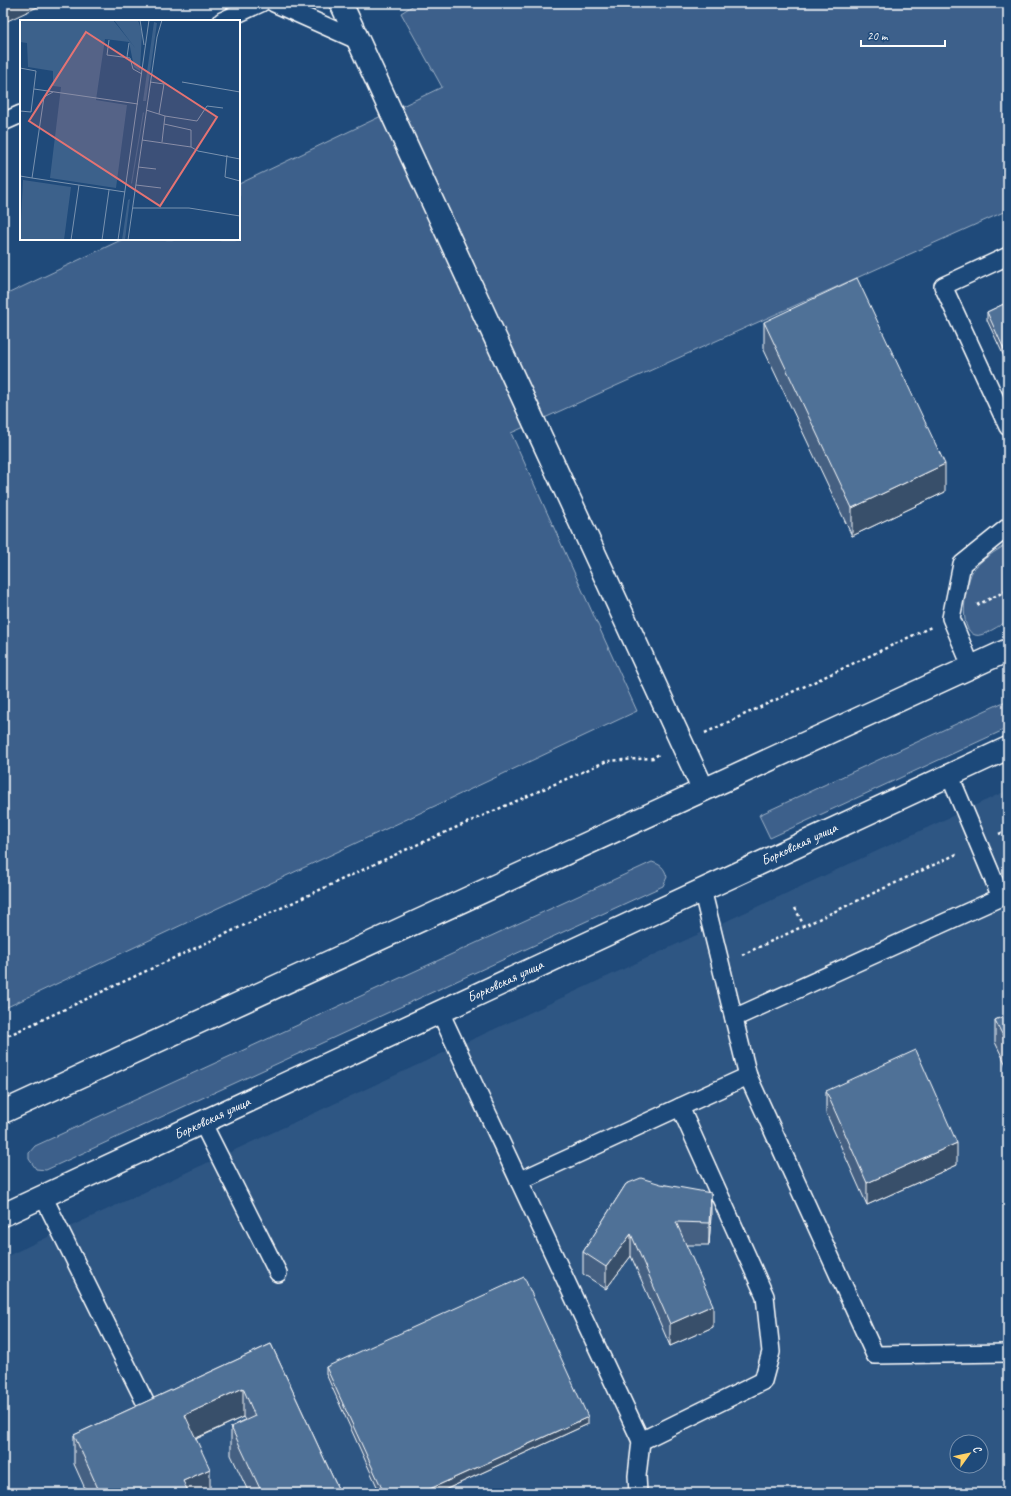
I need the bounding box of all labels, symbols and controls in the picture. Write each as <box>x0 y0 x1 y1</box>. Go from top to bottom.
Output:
inset map <box>20 20 240 240</box>
scale bar <box>861 22 945 48</box>
text: 20 m <box>867 28 889 44</box>
street label: Борковская улица <box>758 819 841 869</box>
street label: Борковская улица <box>464 956 547 1006</box>
street label: Борковская улица <box>171 1093 254 1143</box>
north arrow <box>949 1434 989 1474</box>
text: С <box>970 1442 986 1456</box>

